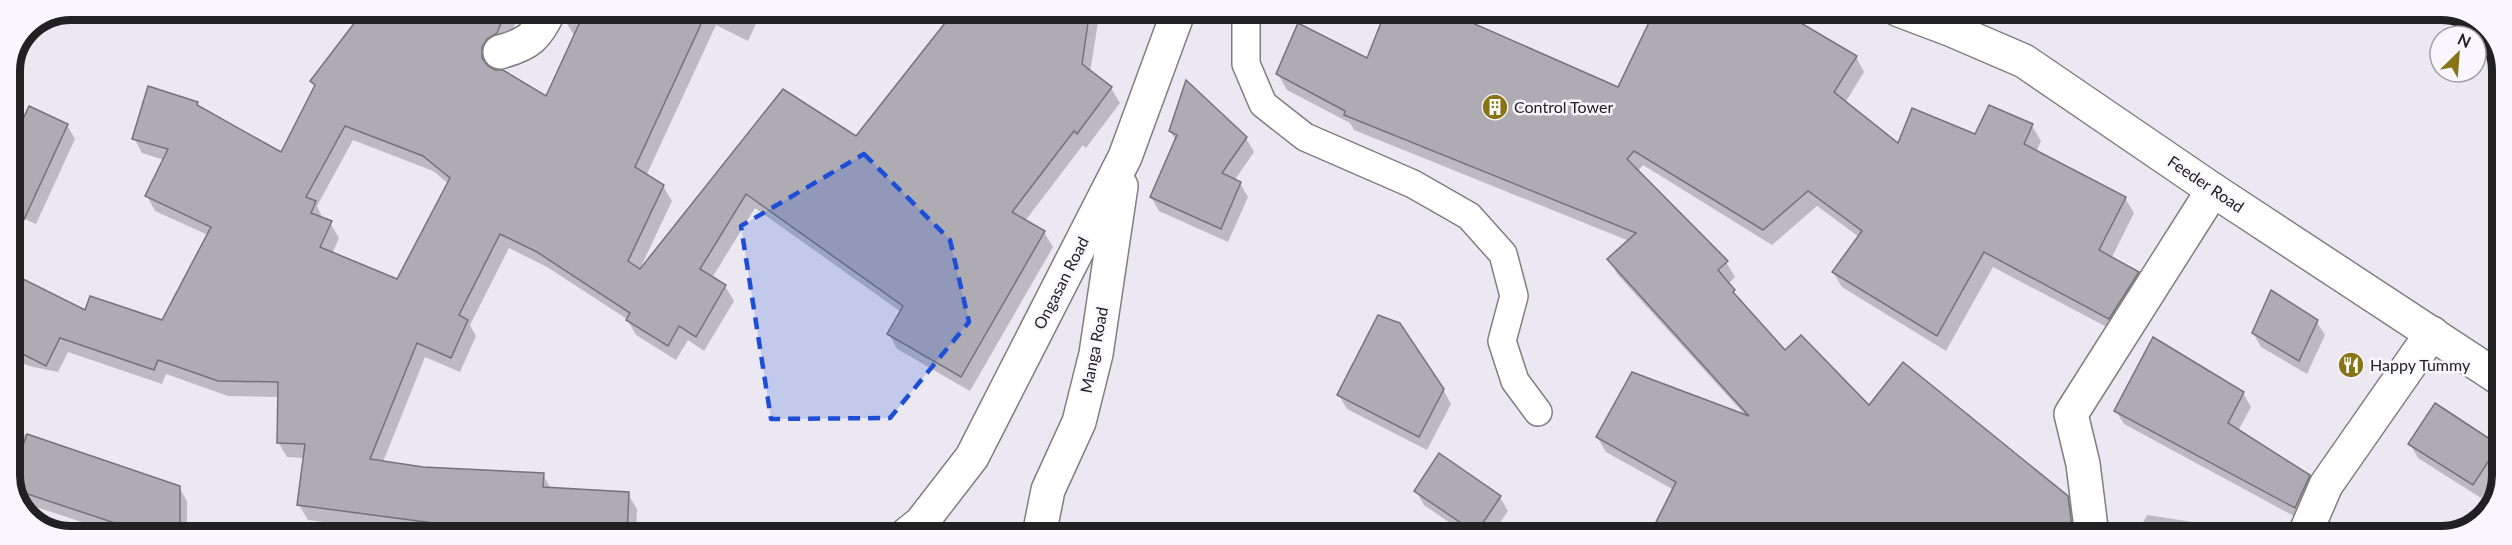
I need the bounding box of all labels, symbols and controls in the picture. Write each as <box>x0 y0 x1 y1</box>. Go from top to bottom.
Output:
north arrow <box>2428 24 2488 84</box>
text: N <box>2455 29 2474 51</box>
building icon: Control Tower <box>1480 92 1510 122</box>
place label: Control Tower <box>1514 97 1613 116</box>
street label: Feeder Road <box>2165 151 2248 216</box>
street label: Ongasan Road <box>1029 233 1092 332</box>
street label: Manga Road <box>1076 305 1111 395</box>
restaurant icon: Happy Tummy <box>2336 350 2366 380</box>
place label: Happy Tummy <box>2370 355 2471 374</box>

